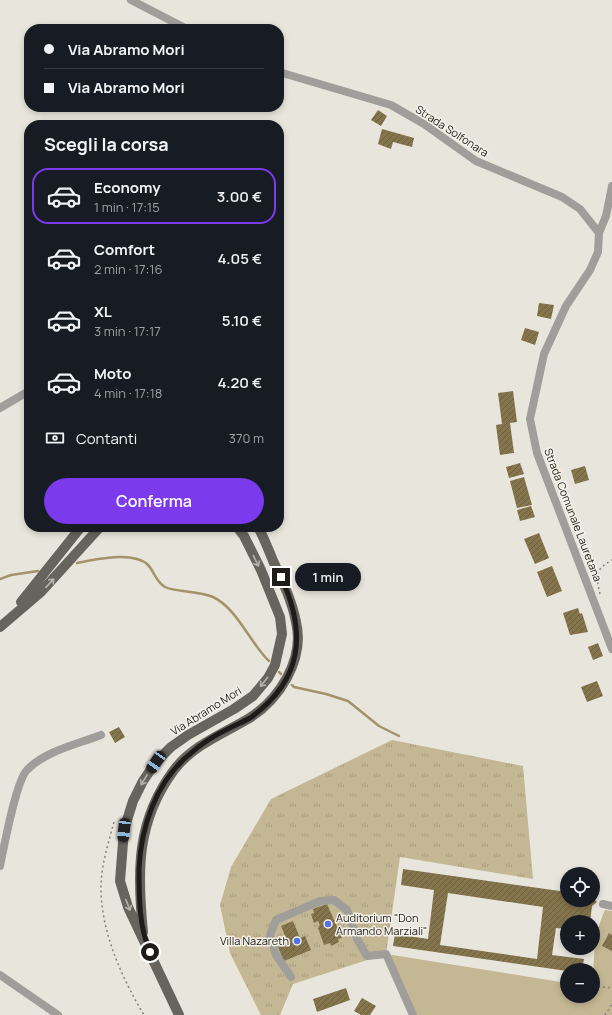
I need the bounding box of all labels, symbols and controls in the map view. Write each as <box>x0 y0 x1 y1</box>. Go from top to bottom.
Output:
text: Via Abramo Mori <box>68 39 185 60</box>
text: Via Abramo Mori <box>68 77 185 98</box>
street label: Strada Solfonara <box>413 101 492 160</box>
text: Scegli la corsa <box>44 132 169 156</box>
text: Economy <box>94 177 161 198</box>
icon: car <box>46 178 82 214</box>
text: 3.00 € <box>217 186 262 207</box>
text: 1 min · 17:15 <box>94 198 160 216</box>
text: Comfort <box>94 239 155 260</box>
icon: car <box>46 240 82 276</box>
text: 4.05 € <box>218 248 262 269</box>
text: 2 min · 17:16 <box>94 260 163 278</box>
text: XL <box>94 301 112 322</box>
icon: car <box>46 302 82 338</box>
text: 5.10 € <box>222 310 262 331</box>
text: 3 min · 17:17 <box>94 322 161 340</box>
text: Moto <box>94 363 131 384</box>
icon: car <box>46 364 82 400</box>
text: 4.20 € <box>217 372 262 393</box>
text: 4 min · 17:18 <box>94 384 162 402</box>
icon: cash <box>44 427 66 449</box>
text: Contanti <box>76 428 137 449</box>
text: 370 m <box>229 429 264 447</box>
street label: Strada Comunale Lauretana <box>541 446 606 584</box>
button: Conferma <box>44 478 264 524</box>
one-way arrow <box>253 554 260 566</box>
callout: 1 min <box>295 563 361 591</box>
route end <box>272 568 290 586</box>
text: 1 min <box>313 568 344 586</box>
one-way arrow <box>45 578 55 588</box>
one-way arrow <box>260 676 269 687</box>
street label: Via Abramo Mori <box>167 683 244 738</box>
car <box>144 749 168 775</box>
one-way arrow <box>139 774 147 786</box>
car <box>117 817 131 843</box>
map controls <box>560 867 600 1003</box>
button: locate <box>560 867 600 907</box>
one-way arrow <box>125 898 132 910</box>
place label: Auditorium "Don Armando Marziali" <box>336 910 427 938</box>
button: + <box>560 915 600 955</box>
marker: Auditorium "Don Armando Marziali" <box>323 919 333 929</box>
place label: Villa Nazareth <box>220 933 289 948</box>
marker: Villa Nazareth <box>292 936 302 946</box>
route start <box>141 943 159 961</box>
button: − <box>560 963 600 1003</box>

